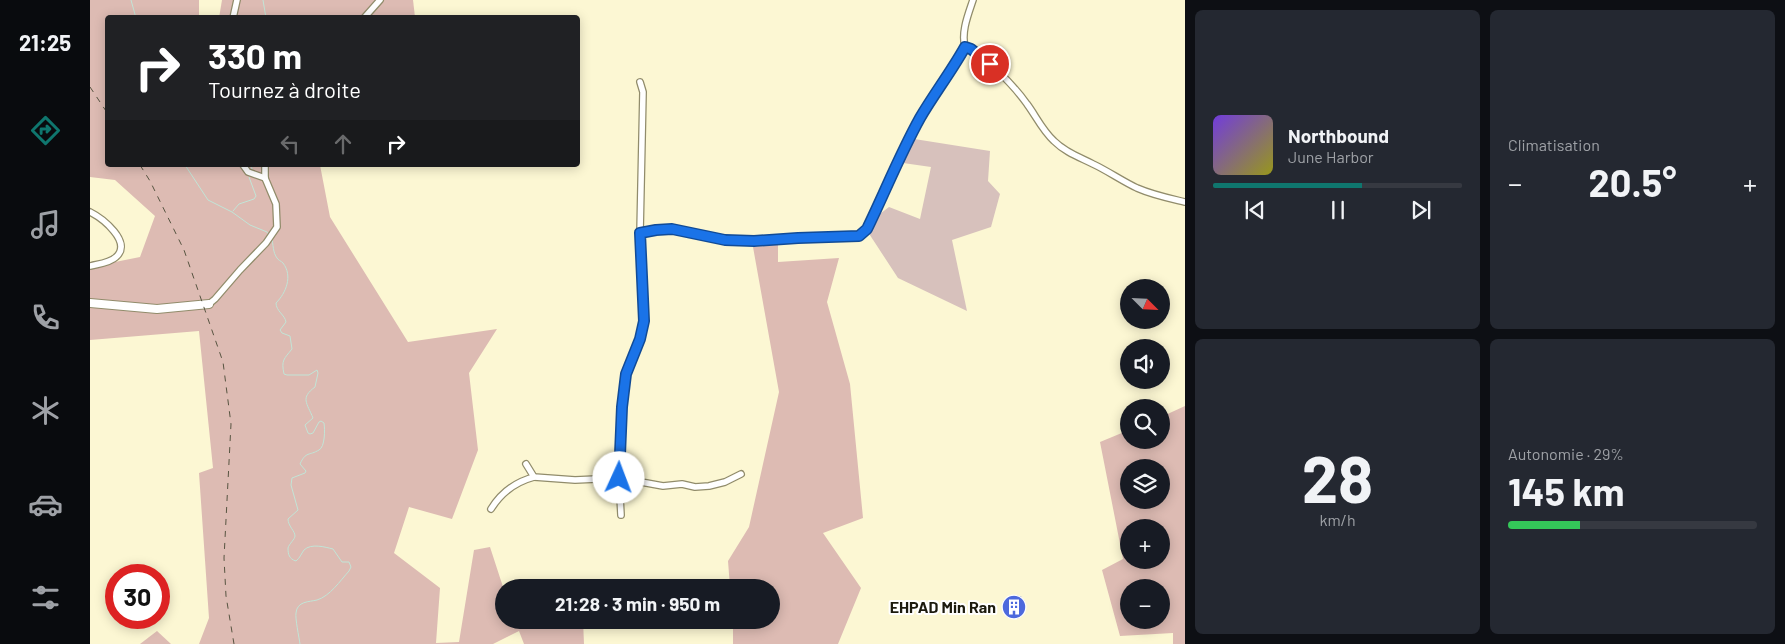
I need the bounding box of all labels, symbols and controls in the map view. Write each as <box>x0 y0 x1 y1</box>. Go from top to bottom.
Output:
text: 21:25 <box>19 29 71 55</box>
text: 330 m <box>208 34 302 76</box>
icon: right <box>125 35 190 100</box>
pin <box>969 43 1011 85</box>
icon: arrive <box>976 50 1004 78</box>
text: Tournez à droite <box>208 76 361 102</box>
icon: directions <box>28 113 63 148</box>
text: Northbound <box>1288 124 1389 147</box>
icon: left <box>276 130 304 158</box>
icon: ahead <box>329 130 357 158</box>
icon: right <box>382 130 410 158</box>
text: Climatisation <box>1508 135 1600 154</box>
text: June Harbor <box>1288 147 1374 166</box>
text: 20.5° <box>1589 159 1676 205</box>
text: − <box>1508 166 1522 200</box>
text: + <box>1743 166 1757 200</box>
icon: previous <box>1241 196 1269 224</box>
icon: pause <box>1324 196 1352 224</box>
icon: next <box>1407 196 1435 224</box>
icon: music <box>28 207 63 242</box>
north arrow <box>1120 279 1170 329</box>
map controls <box>1120 279 1170 629</box>
icon: phone <box>28 300 63 335</box>
button: sound <box>1120 339 1170 389</box>
icon: climate <box>28 393 63 428</box>
button: search <box>1120 399 1170 449</box>
text: 28 <box>1302 438 1373 516</box>
text: Autonomie · 29% <box>1508 444 1624 463</box>
position arrow <box>592 451 644 503</box>
button: layers <box>1120 459 1170 509</box>
text: 145 km <box>1508 468 1625 514</box>
icon: car <box>28 487 63 522</box>
text: km/h <box>1319 510 1356 529</box>
button: + <box>1120 519 1170 569</box>
speed limit sign: 30 <box>105 564 170 629</box>
button: − <box>1120 579 1170 629</box>
icon: filters <box>28 580 63 615</box>
text: 21:28 · 3 min · 950 m <box>555 592 720 615</box>
building icon: EHPAD Min Ran <box>1001 594 1027 620</box>
place label: EHPAD Min Ran <box>890 597 996 616</box>

